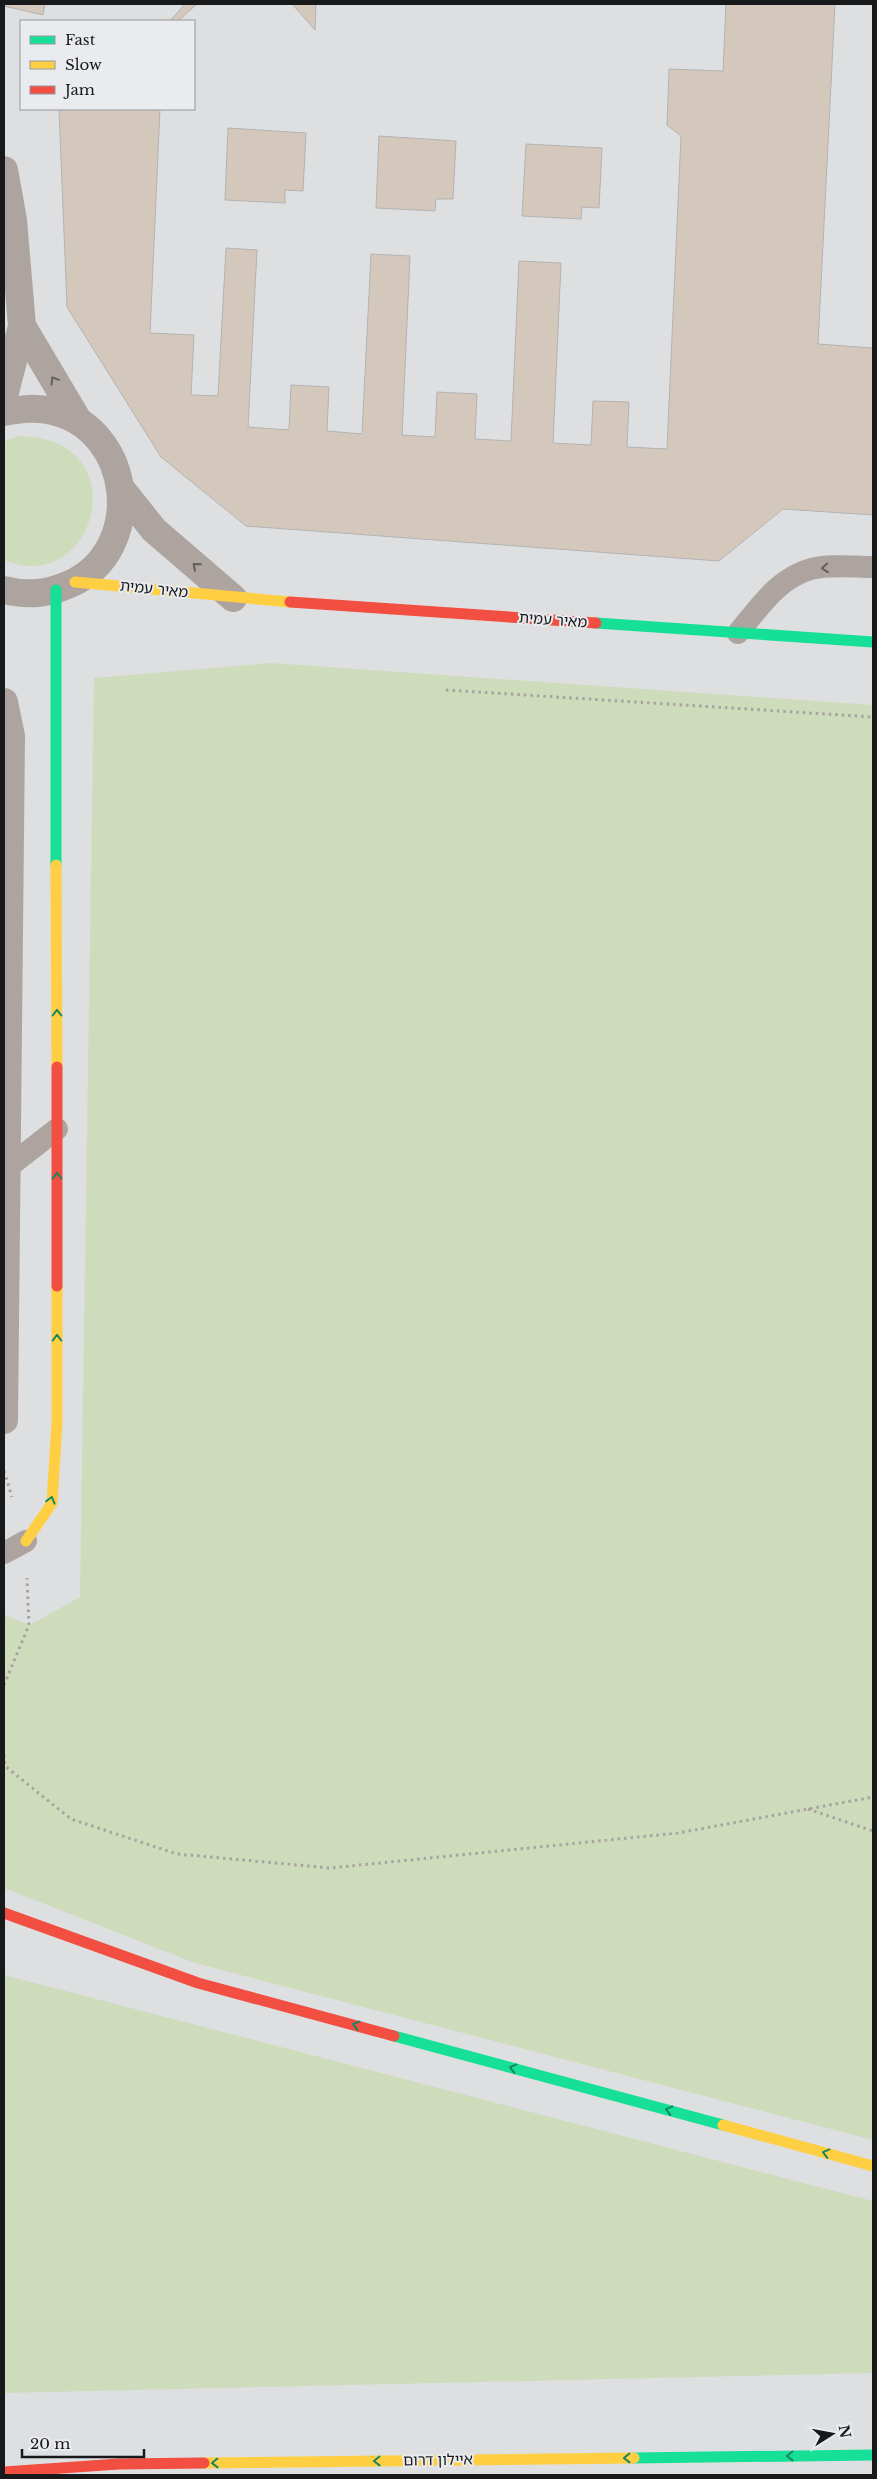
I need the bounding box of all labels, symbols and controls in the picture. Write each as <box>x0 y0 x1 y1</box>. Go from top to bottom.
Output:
legend <box>20 20 195 110</box>
text: Fast <box>65 30 96 49</box>
text: Slow <box>65 55 102 74</box>
text: Jam <box>63 80 95 99</box>
one-way arrow <box>51 377 61 386</box>
one-way arrow <box>193 562 202 571</box>
one-way arrow <box>820 562 828 573</box>
street label: מאיר עמית <box>119 575 189 602</box>
street label: מאיר עמית <box>518 608 588 631</box>
one-way arrow <box>52 1009 62 1016</box>
one-way arrow <box>52 1171 62 1179</box>
one-way arrow <box>52 1334 62 1342</box>
one-way arrow <box>45 1496 56 1504</box>
one-way arrow <box>352 2021 360 2031</box>
one-way arrow <box>508 2063 517 2074</box>
one-way arrow <box>666 2106 674 2116</box>
one-way arrow <box>822 2148 831 2159</box>
north arrow <box>807 2409 857 2459</box>
text: N <box>835 2423 855 2440</box>
scale bar <box>22 2426 145 2458</box>
text: 20 m <box>30 2434 70 2453</box>
street label: איילון דרום <box>403 2449 473 2470</box>
one-way arrow <box>785 2451 793 2461</box>
one-way arrow <box>623 2453 630 2463</box>
one-way arrow <box>373 2456 380 2466</box>
one-way arrow <box>210 2457 218 2468</box>

